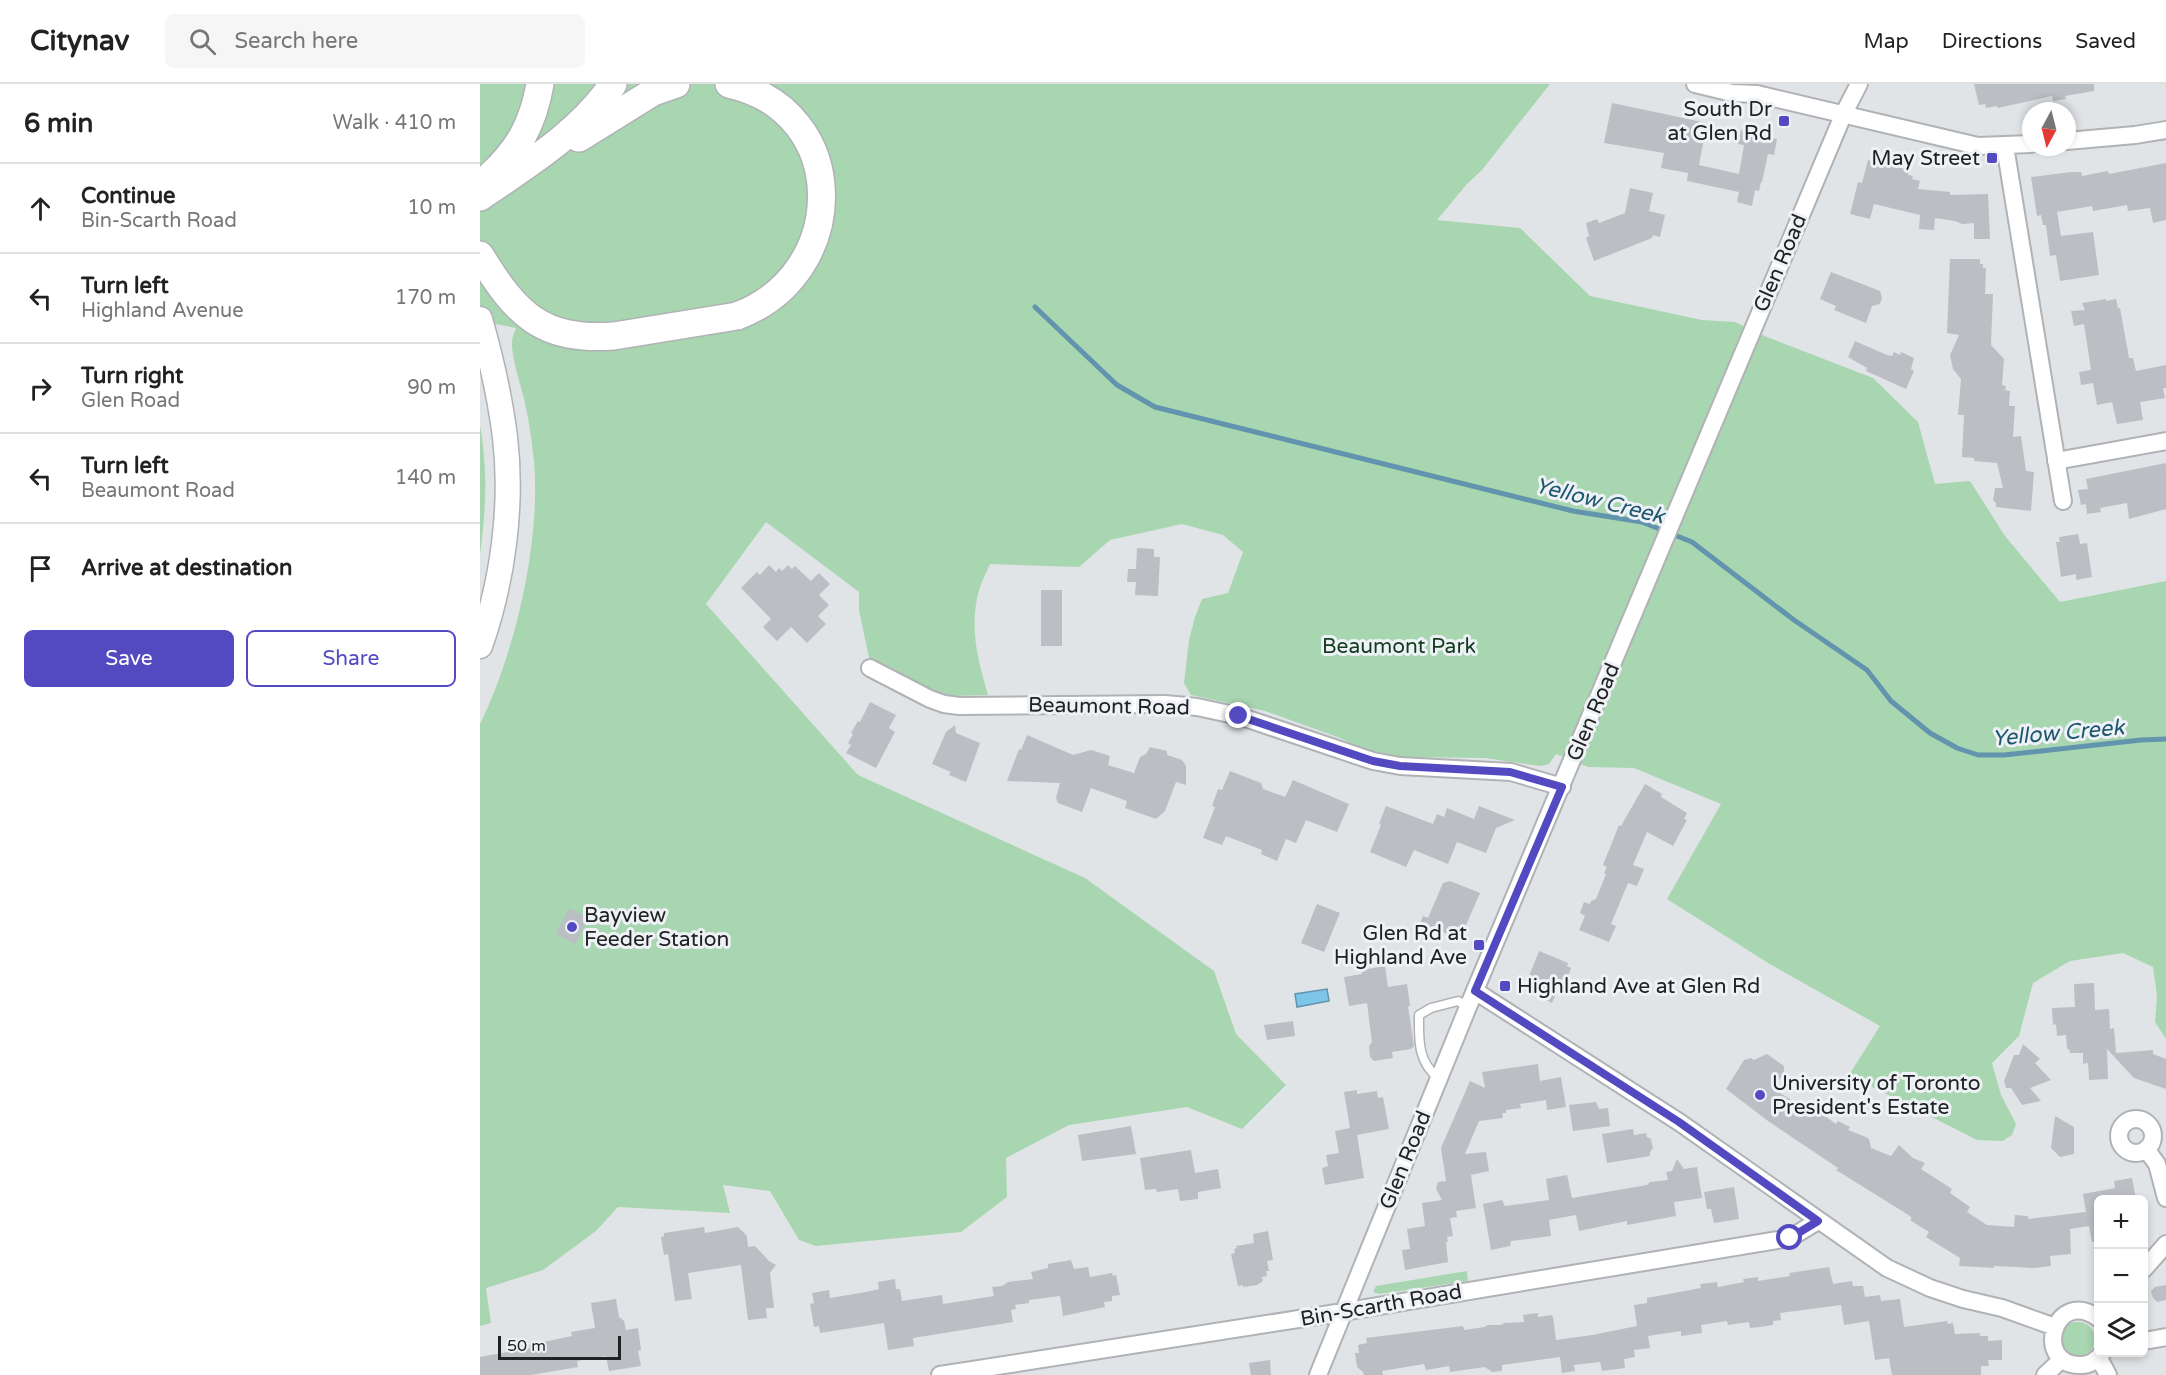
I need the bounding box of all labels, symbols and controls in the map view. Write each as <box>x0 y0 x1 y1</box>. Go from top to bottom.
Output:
search box <box>165 14 585 68</box>
text: Citynav <box>30 24 129 58</box>
icon: search <box>186 25 219 58</box>
text: Search here <box>234 28 358 54</box>
text: Map <box>1863 29 1909 54</box>
text: Directions <box>1942 29 2042 54</box>
text: Saved <box>2075 29 2136 54</box>
place label: South Dr at Glen Rd <box>1668 97 1772 146</box>
north arrow <box>2022 102 2076 156</box>
text: 6 min <box>24 108 93 139</box>
text: Walk · 410 m <box>333 111 456 135</box>
marker: South Dr at Glen Rd <box>1777 114 1791 128</box>
place label: May Street <box>1871 146 1980 171</box>
marker: May Street <box>1985 151 1999 165</box>
text: Continue <box>81 183 176 209</box>
icon: ahead <box>24 192 57 225</box>
text: 10 m <box>407 196 456 220</box>
text: Bin-Scarth Road <box>81 209 237 233</box>
street label: Glen Road <box>1749 210 1812 316</box>
text: Turn left <box>81 273 169 299</box>
icon: left <box>24 282 57 315</box>
text: 170 m <box>395 286 456 310</box>
text: Highland Avenue <box>81 299 243 323</box>
text: Turn right <box>81 363 183 389</box>
icon: right <box>24 372 57 405</box>
text: 90 m <box>407 376 456 400</box>
text: Glen Road <box>81 389 180 413</box>
text: Turn left <box>81 453 169 479</box>
icon: left <box>24 462 57 495</box>
text: 140 m <box>395 466 456 490</box>
water label: Yellow Creek <box>1532 472 1669 530</box>
text: Beaumont Road <box>81 479 235 503</box>
icon: arrive <box>24 552 57 585</box>
text: Arrive at destination <box>81 555 292 581</box>
button: Save <box>24 630 234 687</box>
button: Share <box>246 630 456 687</box>
park label: Beaumont Park <box>1322 634 1476 659</box>
street label: Glen Road <box>1562 659 1625 765</box>
street label: Beaumont Road <box>1028 693 1190 720</box>
route end <box>1225 702 1251 728</box>
water label: Yellow Creek <box>1991 714 2127 752</box>
place label: Bayview Feeder Station <box>584 903 729 952</box>
marker: Bayview Feeder Station <box>565 920 579 934</box>
place label: Glen Rd at Highland Ave <box>1334 921 1467 970</box>
marker: Glen Rd at Highland Ave <box>1472 938 1486 952</box>
place label: Highland Ave at Glen Rd <box>1517 974 1760 999</box>
marker: Highland Ave at Glen Rd <box>1498 979 1512 993</box>
place label: University of Toronto President's Estate <box>1772 1071 1980 1120</box>
marker: University of Toronto President's Estate <box>1753 1088 1767 1102</box>
street label: Glen Road <box>1374 1107 1437 1213</box>
map controls <box>2094 1195 2148 1357</box>
button: + <box>2094 1195 2148 1249</box>
route start <box>1776 1224 1802 1250</box>
button: − <box>2094 1249 2148 1303</box>
street label: Bin-Scarth Road <box>1298 1279 1464 1332</box>
button: layers <box>2094 1303 2148 1357</box>
scale bar <box>498 1333 621 1360</box>
text: 50 m <box>507 1336 546 1356</box>

